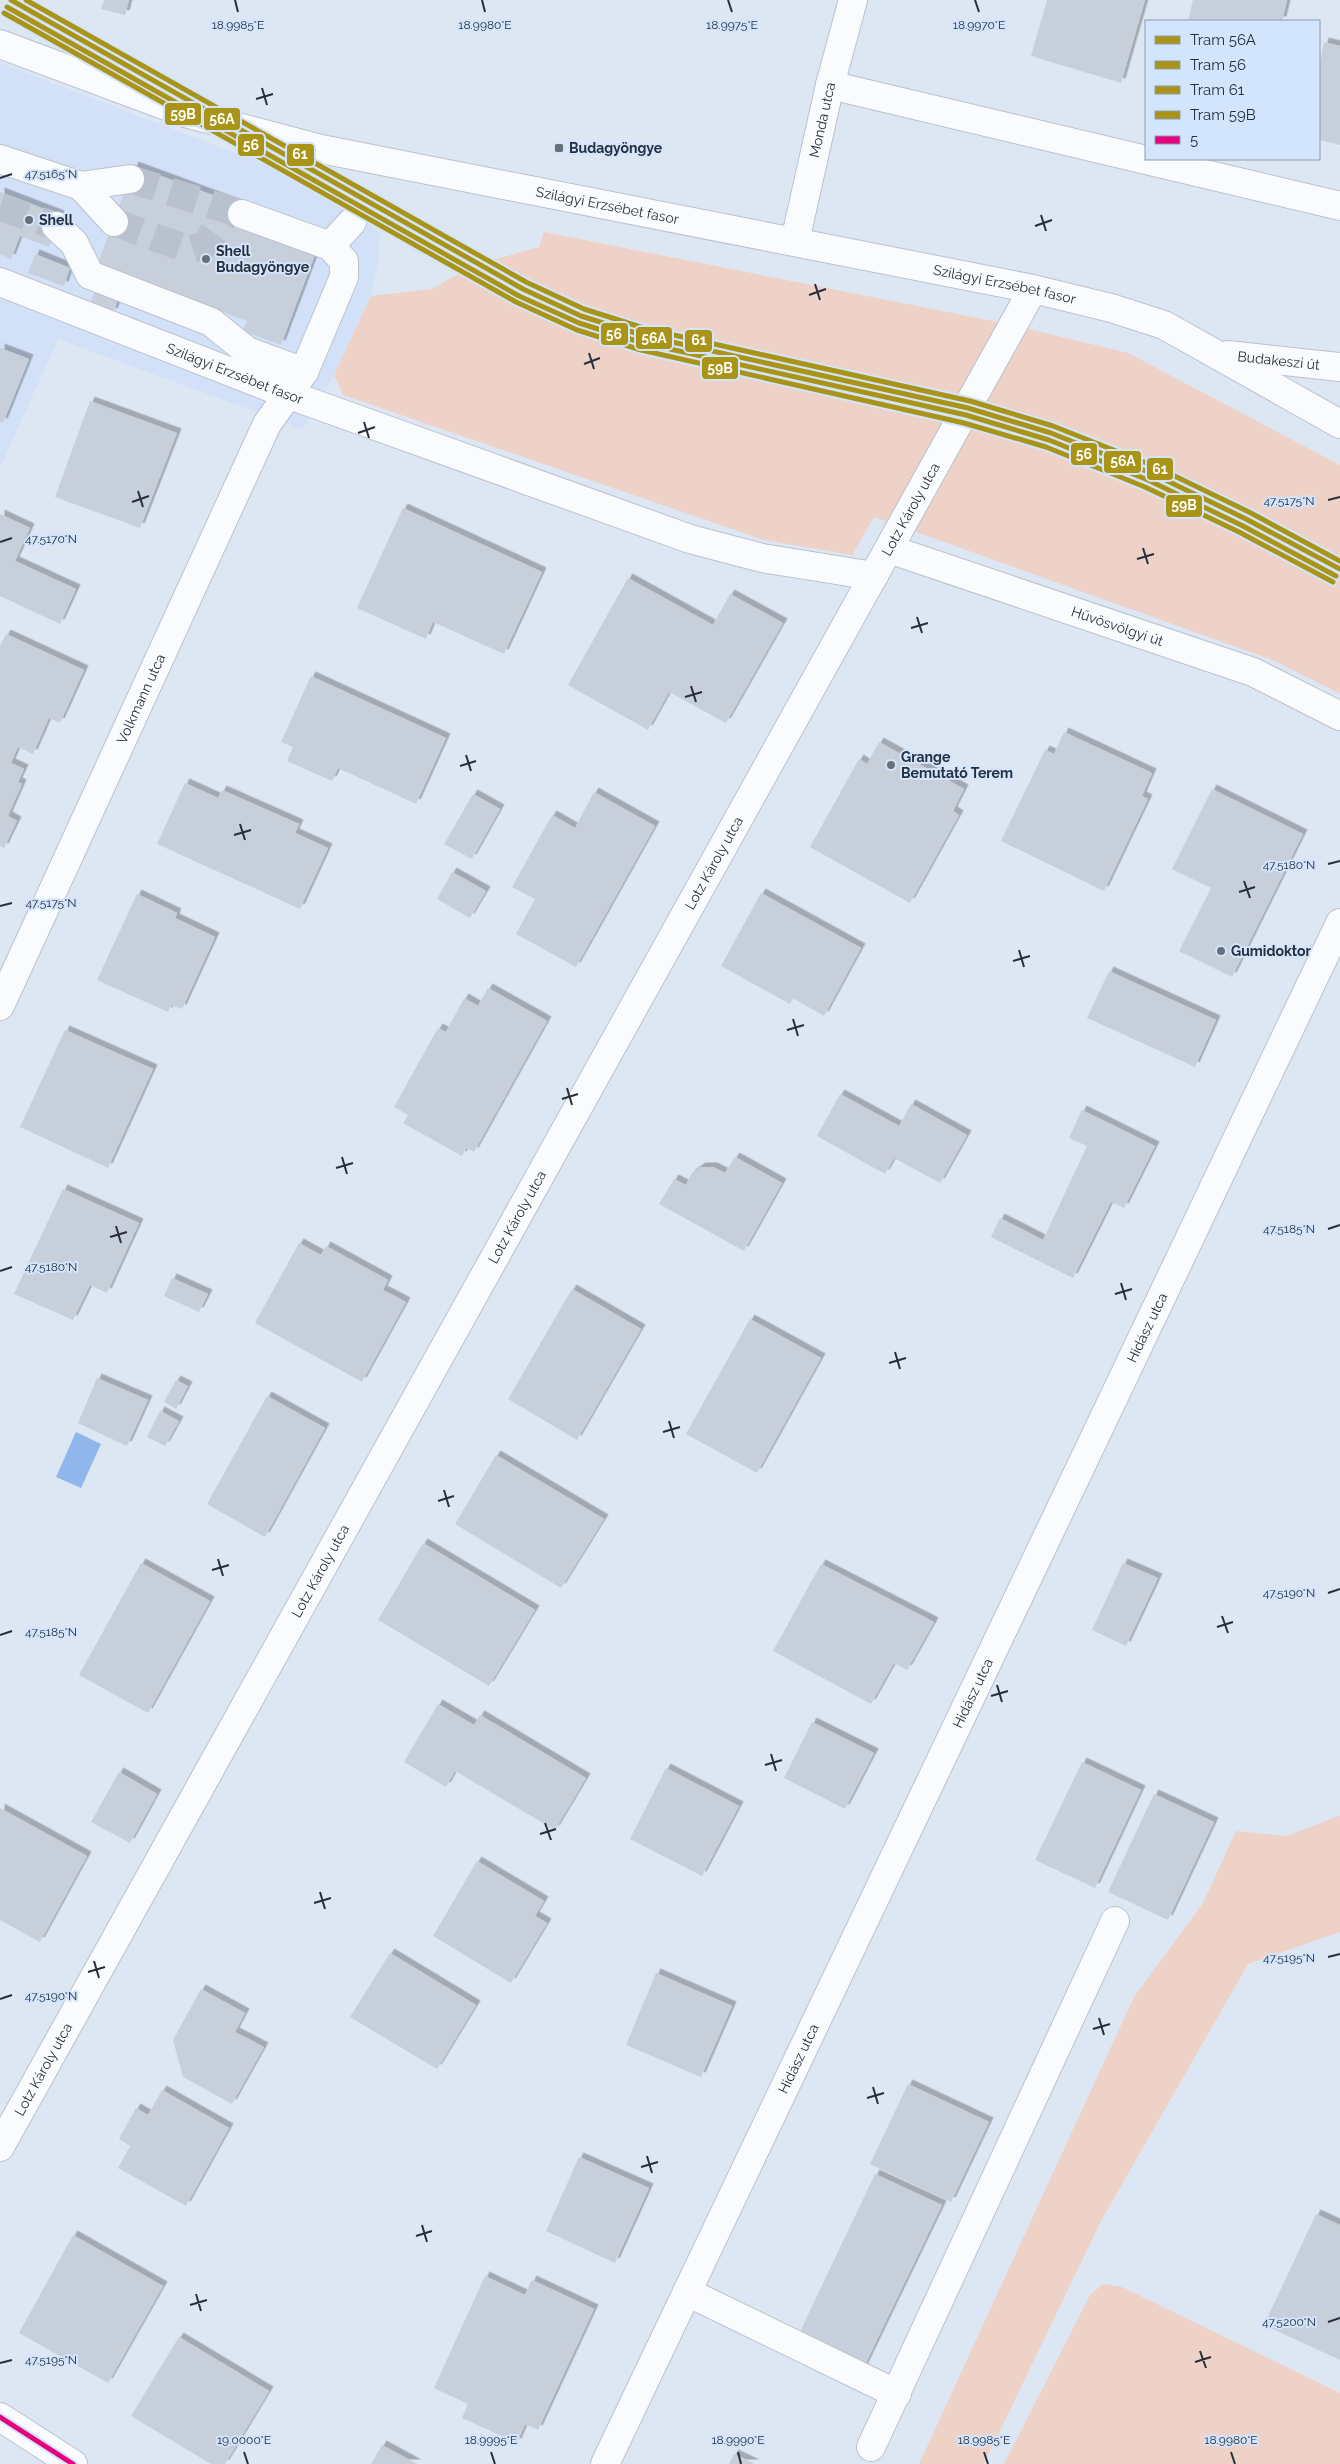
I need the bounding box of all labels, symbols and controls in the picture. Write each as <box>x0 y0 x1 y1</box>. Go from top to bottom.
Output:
text: 18.9985°E <box>212 18 264 32</box>
text: 18.9980°E <box>458 18 512 32</box>
text: 18.9975°E <box>706 18 758 32</box>
text: 18.9970°E <box>953 18 1005 32</box>
legend <box>1145 20 1320 160</box>
text: Tram 56A <box>1190 31 1256 49</box>
text: Tram 56 <box>1190 56 1246 74</box>
street label: Monda utca <box>806 81 838 159</box>
text: Tram 61 <box>1190 81 1245 99</box>
line badge: 59B <box>164 102 202 126</box>
text: 59B <box>170 106 196 122</box>
text: Tram 59B <box>1190 106 1256 124</box>
line badge: 56A <box>203 107 241 131</box>
text: 56A <box>209 111 235 127</box>
text: 5 <box>1190 131 1198 149</box>
line badge: 56 <box>237 133 265 157</box>
text: 56 <box>243 137 259 153</box>
place label: Budagyöngye <box>569 140 663 156</box>
marker: Budagyöngye <box>553 142 565 154</box>
line badge: 61 <box>286 143 315 167</box>
text: 61 <box>292 146 308 162</box>
text: 47.5165°N <box>25 167 77 181</box>
street label: Szilágyi Erzsébet fasor <box>535 183 680 227</box>
place label: Shell <box>39 212 74 228</box>
marker: Shell <box>23 214 35 226</box>
place label: Shell Budagyöngye <box>216 243 310 275</box>
marker: Shell Budagyöngye <box>200 253 212 265</box>
street label: Szilágyi Erzsébet fasor <box>932 262 1078 307</box>
line badge: 56 <box>600 322 629 346</box>
text: 56 <box>606 326 622 342</box>
line badge: 56A <box>635 326 673 350</box>
line badge: 61 <box>684 329 713 353</box>
text: 56A <box>641 330 667 346</box>
text: 61 <box>691 332 707 348</box>
street label: Szilágyi Erzsébet fasor <box>164 340 305 407</box>
street label: Budakeszi út <box>1237 348 1321 373</box>
line badge: 59B <box>701 356 739 380</box>
text: 59B <box>707 360 733 376</box>
line badge: 56 <box>1070 442 1098 466</box>
text: 56 <box>1076 446 1092 462</box>
line badge: 56A <box>1103 450 1142 474</box>
text: 56A <box>1110 453 1136 469</box>
line badge: 61 <box>1146 457 1174 481</box>
street label: Lotz Károly utca <box>878 460 943 558</box>
text: 61 <box>1152 461 1168 477</box>
line badge: 59B <box>1165 494 1203 518</box>
text: 47.5175°N <box>1263 494 1315 508</box>
text: 59B <box>1171 497 1197 513</box>
text: 47.5170°N <box>25 532 77 546</box>
street label: Hűvösvölgyi út <box>1069 603 1166 649</box>
street label: Volkmann utca <box>113 651 168 746</box>
place label: Grange Bemutató Terem <box>901 749 1013 781</box>
marker: Grange Bemutató Terem <box>885 759 897 771</box>
street label: Lotz Károly utca <box>682 814 746 912</box>
text: 47.5180°N <box>1263 858 1315 872</box>
text: 47.5175°N <box>25 896 77 910</box>
place label: Gumidoktor <box>1231 943 1312 959</box>
marker: Gumidoktor <box>1215 945 1227 957</box>
street label: Lotz Károly utca <box>485 1168 549 1266</box>
text: 47.5185°N <box>1263 1222 1315 1236</box>
text: 47.5180°N <box>25 1260 77 1274</box>
street label: Hidász utca <box>1124 1290 1170 1365</box>
street label: Lotz Károly utca <box>288 1522 352 1620</box>
text: 47.5190°N <box>1263 1586 1315 1600</box>
text: 47.5185°N <box>25 1625 77 1639</box>
street label: Hidász utca <box>949 1656 996 1731</box>
text: 47.5195°N <box>1263 1951 1315 1965</box>
text: 47.5190°N <box>25 1989 77 2003</box>
street label: Lotz Károly utca <box>11 2020 75 2118</box>
street label: Hidász utca <box>775 2021 822 2096</box>
text: 47.5200°N <box>1262 2315 1316 2329</box>
text: 47.5195°N <box>25 2353 77 2367</box>
text: 19.0000°E <box>217 2433 271 2447</box>
text: 18.9995°E <box>465 2433 517 2447</box>
text: 18.9990°E <box>711 2433 765 2447</box>
text: 18.9985°E <box>958 2433 1010 2447</box>
text: 18.9980°E <box>1204 2433 1258 2447</box>

